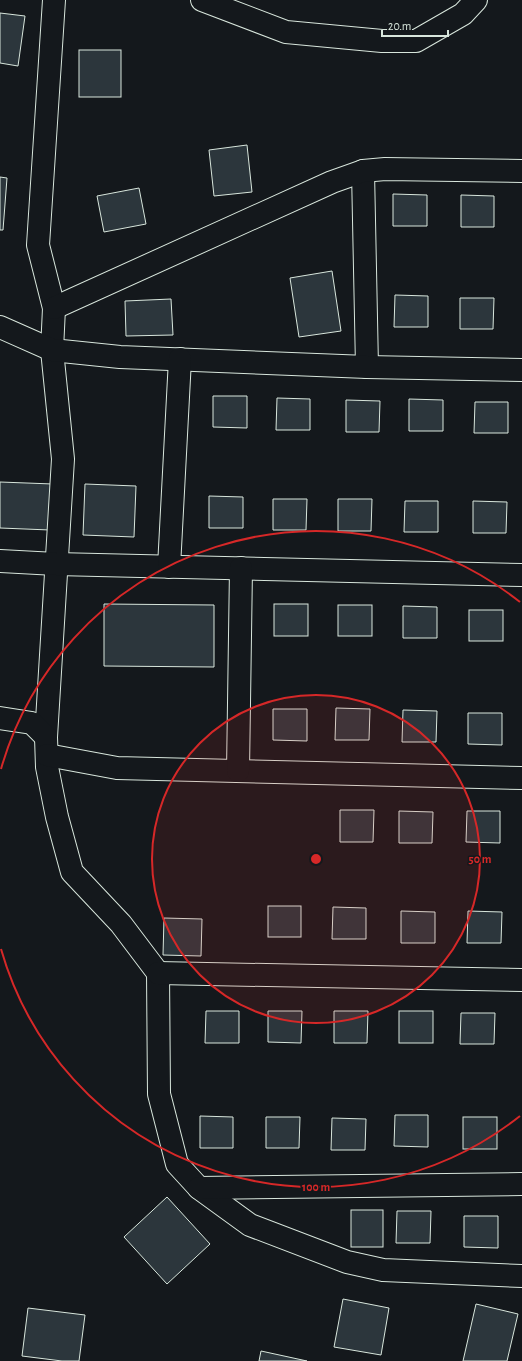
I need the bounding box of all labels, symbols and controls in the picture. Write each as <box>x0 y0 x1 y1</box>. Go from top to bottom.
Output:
scale bar <box>382 12 448 38</box>
text: 20 m <box>388 20 411 32</box>
centre of rings <box>309 852 323 866</box>
text: 50 m <box>469 853 492 865</box>
text: 100 m <box>302 1181 330 1193</box>

